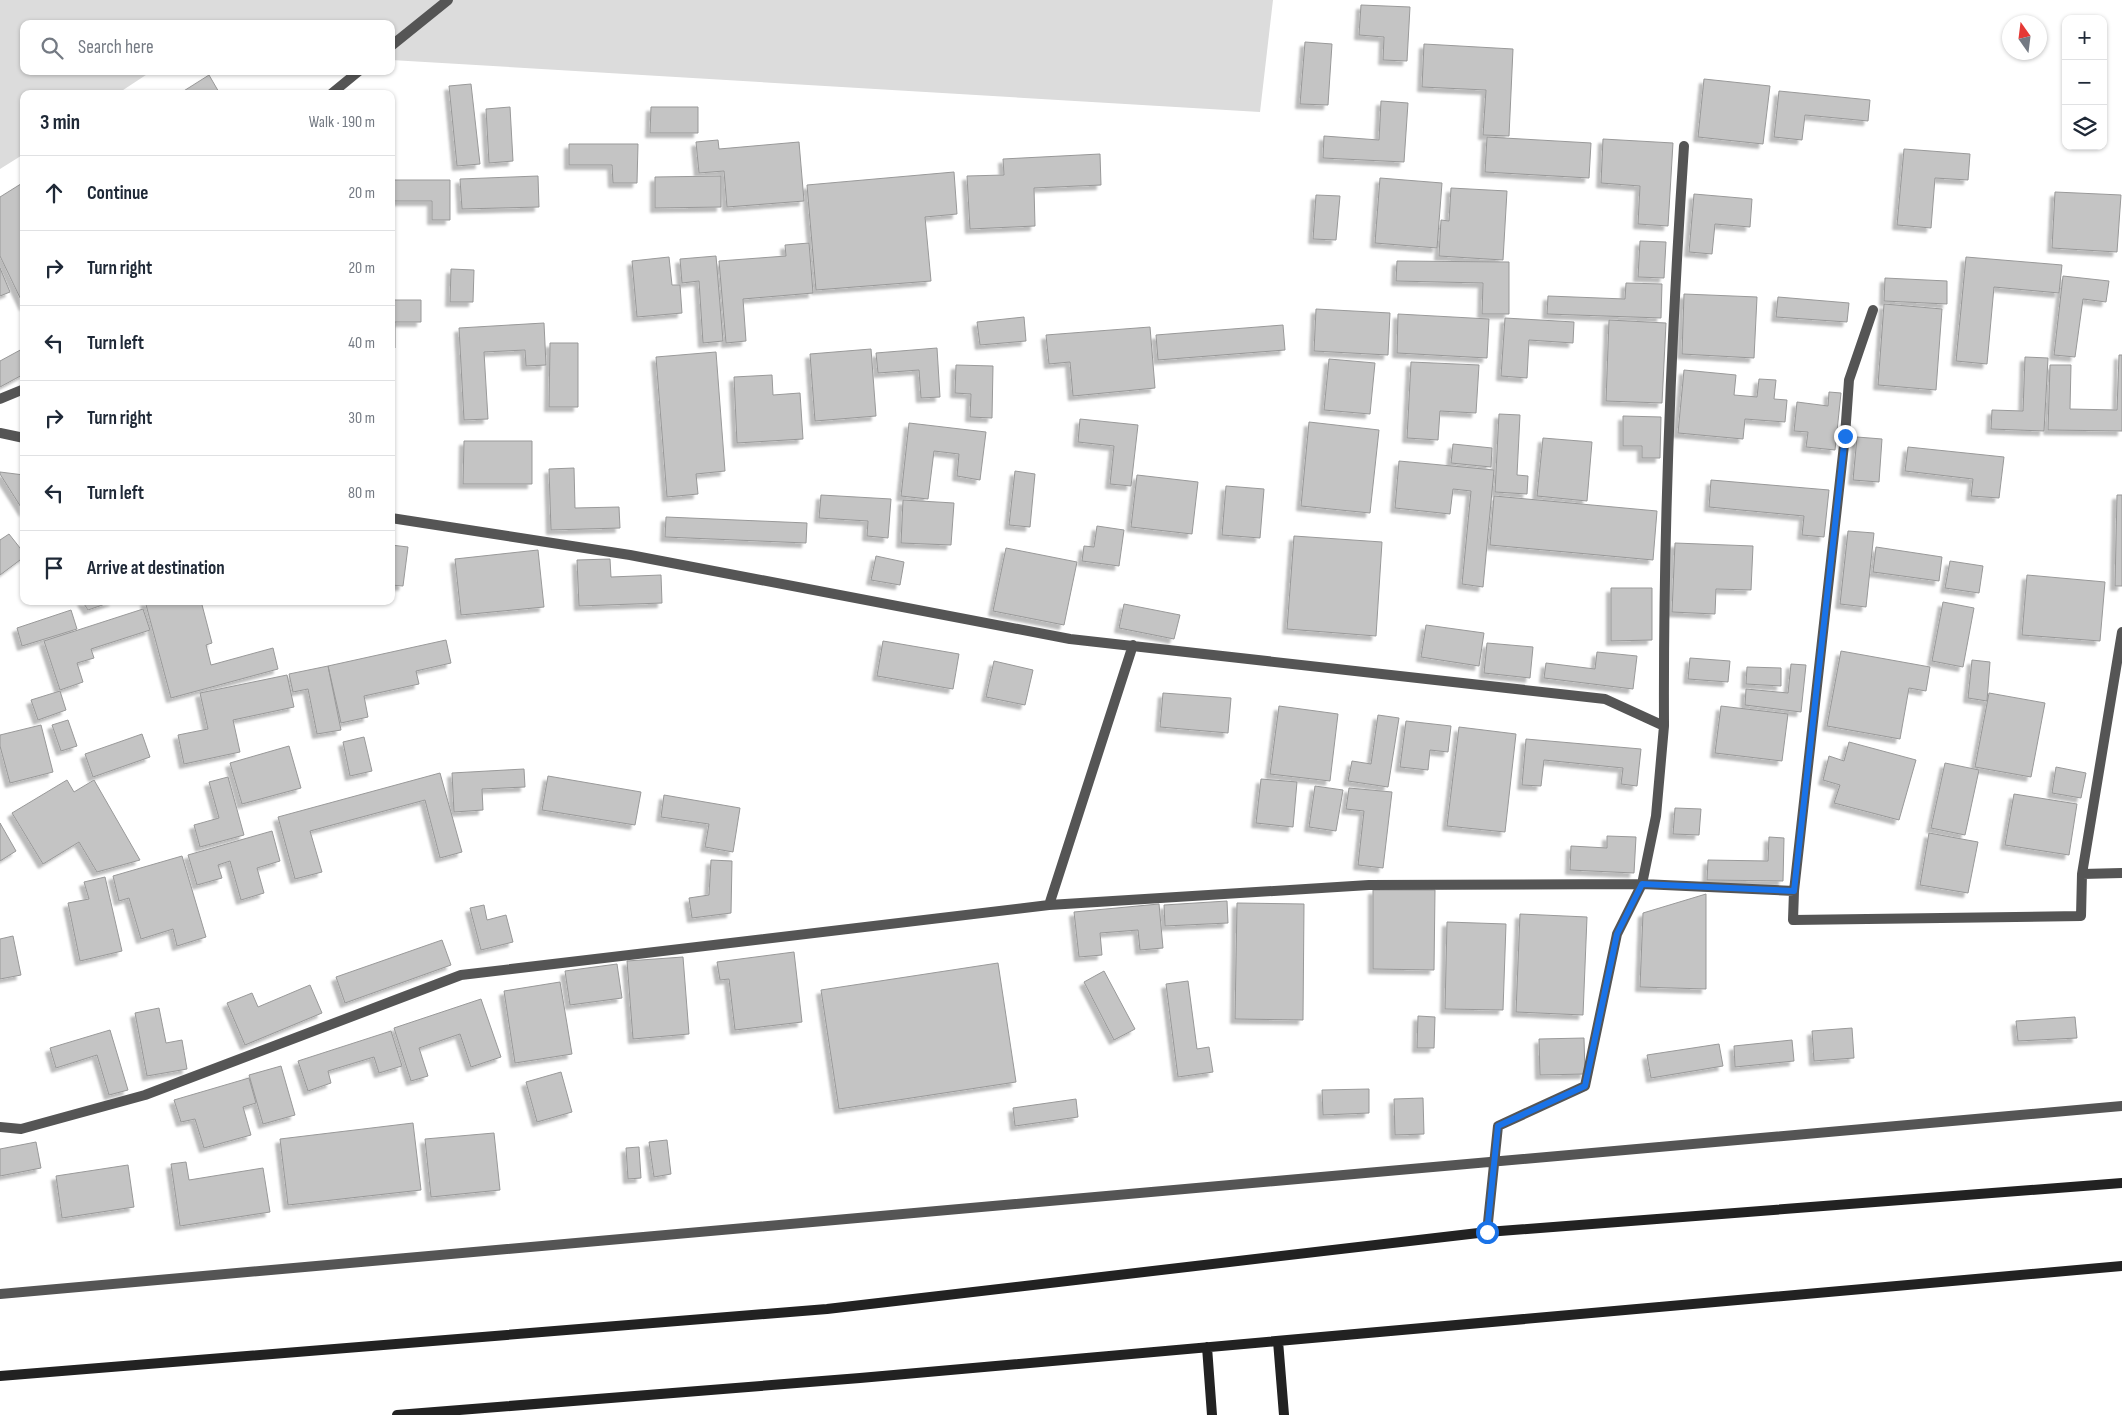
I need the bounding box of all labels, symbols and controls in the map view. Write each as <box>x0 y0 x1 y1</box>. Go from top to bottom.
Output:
north arrow <box>2002 15 2047 60</box>
map controls <box>2062 15 2107 150</box>
button: + <box>2062 15 2107 60</box>
search box <box>20 20 395 75</box>
icon: search <box>38 34 66 62</box>
text: Search here <box>78 36 154 59</box>
button: − <box>2062 60 2107 105</box>
button: layers <box>2062 105 2107 150</box>
text: 3 min <box>40 110 80 135</box>
text: Walk · 190 m <box>309 113 375 132</box>
icon: ahead <box>40 179 68 207</box>
text: Continue <box>87 182 148 205</box>
text: 20 m <box>348 184 375 203</box>
icon: right <box>40 254 68 282</box>
text: Turn right <box>87 257 152 280</box>
text: 20 m <box>348 259 375 278</box>
icon: left <box>40 329 68 357</box>
text: Turn left <box>87 332 144 355</box>
text: 40 m <box>348 334 375 353</box>
icon: right <box>40 404 68 432</box>
text: Turn right <box>87 407 152 430</box>
text: 30 m <box>348 409 375 428</box>
route end <box>1834 425 1857 448</box>
icon: left <box>40 479 68 507</box>
text: Turn left <box>87 482 144 505</box>
text: 80 m <box>348 484 375 503</box>
icon: arrive <box>40 554 68 582</box>
text: Arrive at destination <box>87 557 225 580</box>
route start <box>1476 1221 1499 1244</box>

